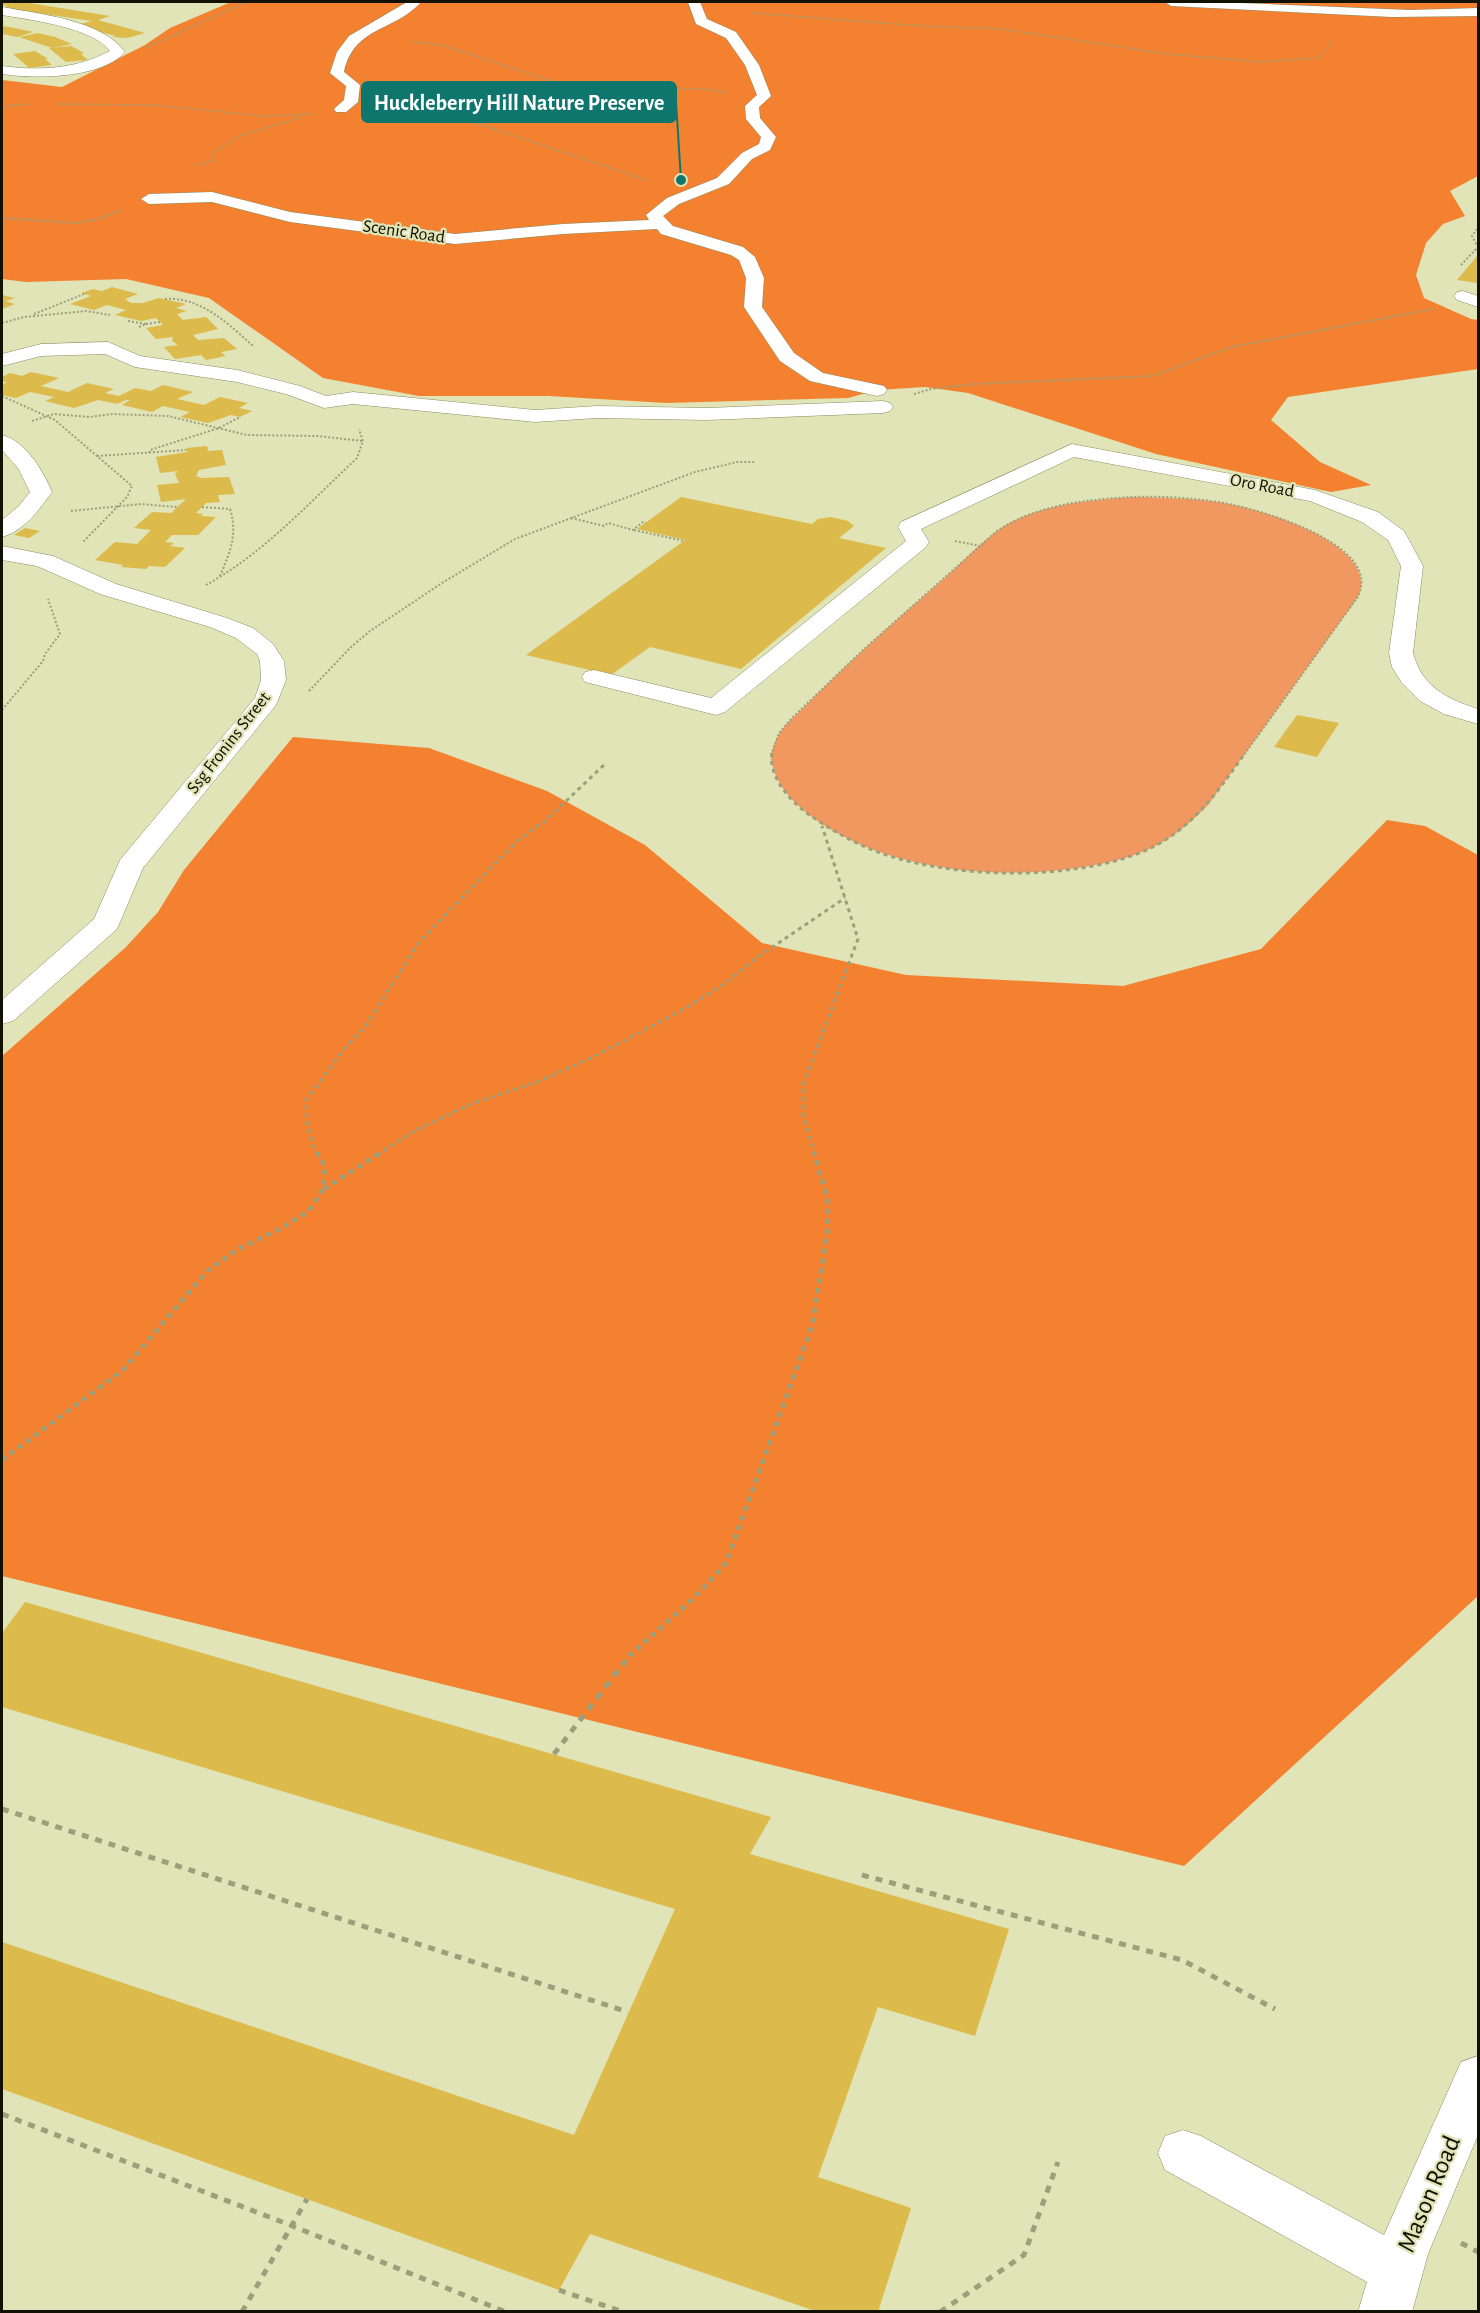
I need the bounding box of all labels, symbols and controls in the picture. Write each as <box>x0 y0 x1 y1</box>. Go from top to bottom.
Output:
callout: Huckleberry Hill Nature Preserve <box>362 82 676 122</box>
text: Huckleberry Hill Nature Preserve <box>374 92 664 115</box>
street label: Scenic Road <box>362 217 446 247</box>
street label: Oro Road <box>1228 471 1296 501</box>
street label: Ssg Fronins Street <box>184 689 274 797</box>
street label: Mason Road <box>1393 2132 1465 2256</box>

